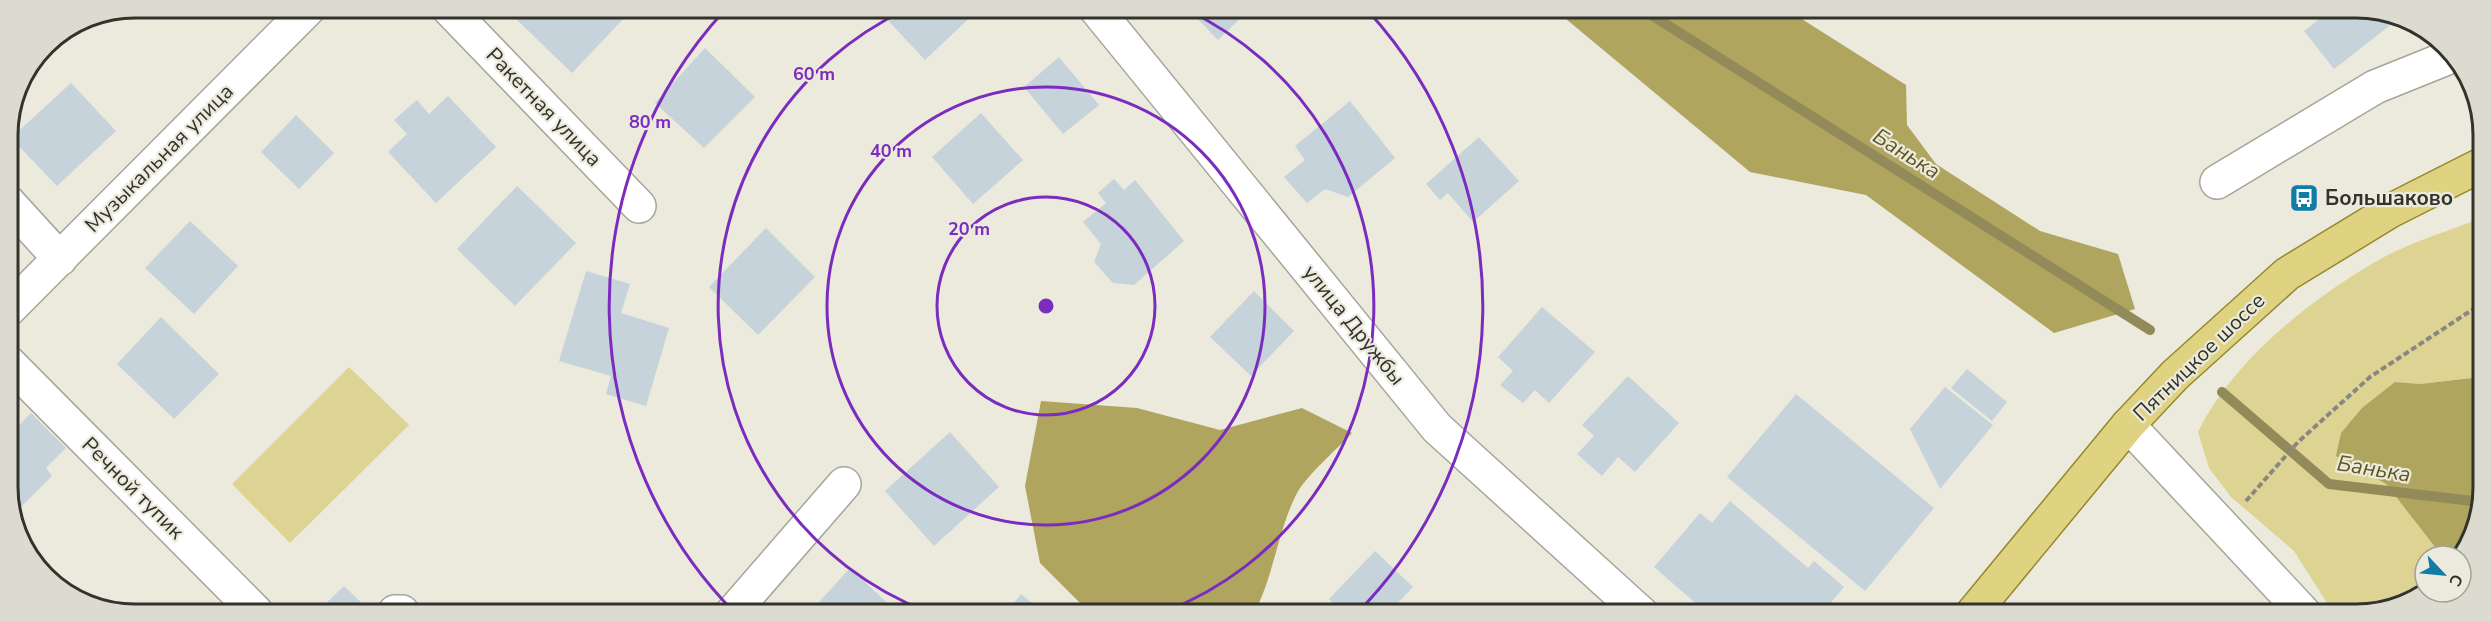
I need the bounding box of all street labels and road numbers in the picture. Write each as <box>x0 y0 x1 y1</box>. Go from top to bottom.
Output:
street label: Ракетная улица <box>480 42 608 172</box>
street label: Музыкальная улица <box>79 78 239 238</box>
street label: улица Дружбы <box>1297 259 1411 391</box>
street label: Пятницкое шоссе <box>2127 287 2271 427</box>
street label: Речной тупик <box>76 431 191 546</box>

